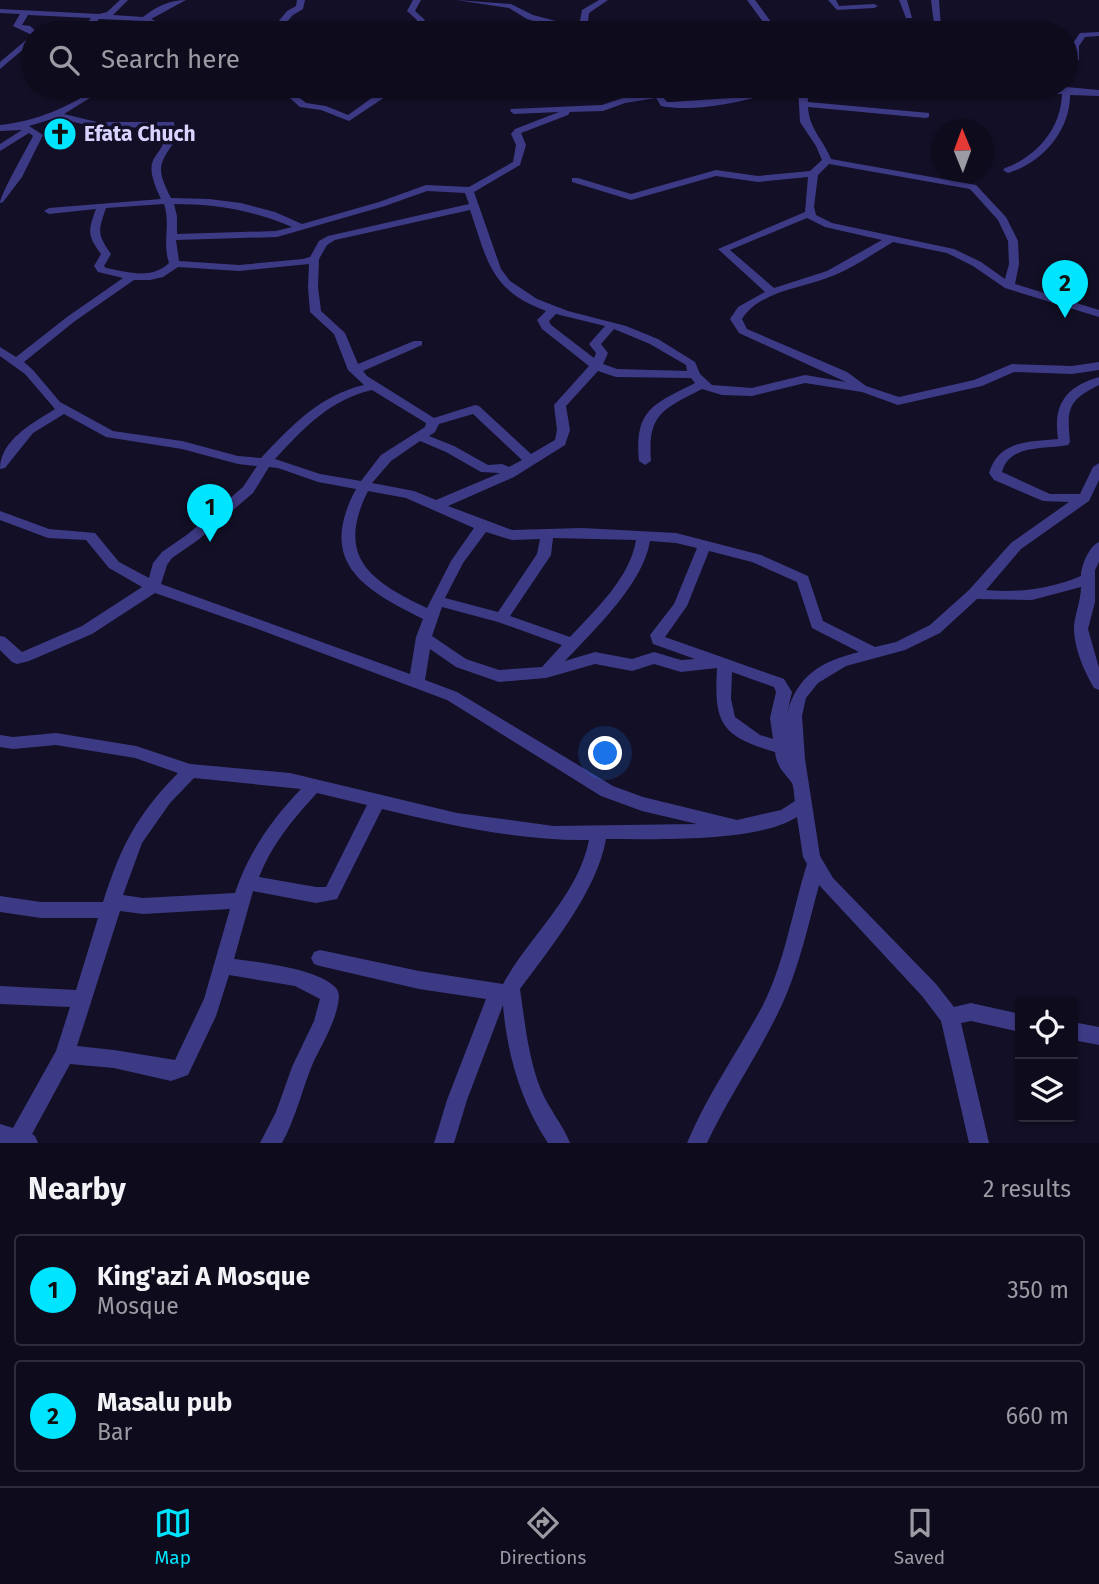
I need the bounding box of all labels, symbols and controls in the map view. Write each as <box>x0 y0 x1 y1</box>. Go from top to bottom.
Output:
search box <box>21 21 1078 98</box>
icon: search <box>45 41 83 79</box>
text: Search here <box>101 44 240 75</box>
church icon: Efata Chuch <box>41 115 79 153</box>
north arrow <box>931 119 994 182</box>
place label: Efata Chuch <box>84 121 196 147</box>
pin: 2 <box>1042 260 1088 318</box>
pin: 1 <box>187 484 233 542</box>
your location <box>588 736 622 770</box>
map controls <box>1015 996 1078 1122</box>
button: locate <box>1015 996 1078 1059</box>
button: layers <box>1015 1059 1078 1122</box>
text: Nearby <box>28 1171 126 1207</box>
text: 2 results <box>983 1175 1071 1203</box>
text: King'azi A Mosque <box>97 1261 310 1292</box>
text: 1 <box>48 1276 58 1304</box>
text: 350 m <box>1007 1276 1069 1304</box>
text: Mosque <box>97 1292 179 1320</box>
text: Masalu pub <box>97 1387 232 1418</box>
text: 2 <box>47 1402 59 1430</box>
text: 660 m <box>1006 1402 1069 1430</box>
text: Bar <box>97 1418 132 1446</box>
tab: Map <box>154 1504 192 1569</box>
tab: Directions <box>499 1504 586 1569</box>
tab: Saved <box>894 1504 945 1569</box>

